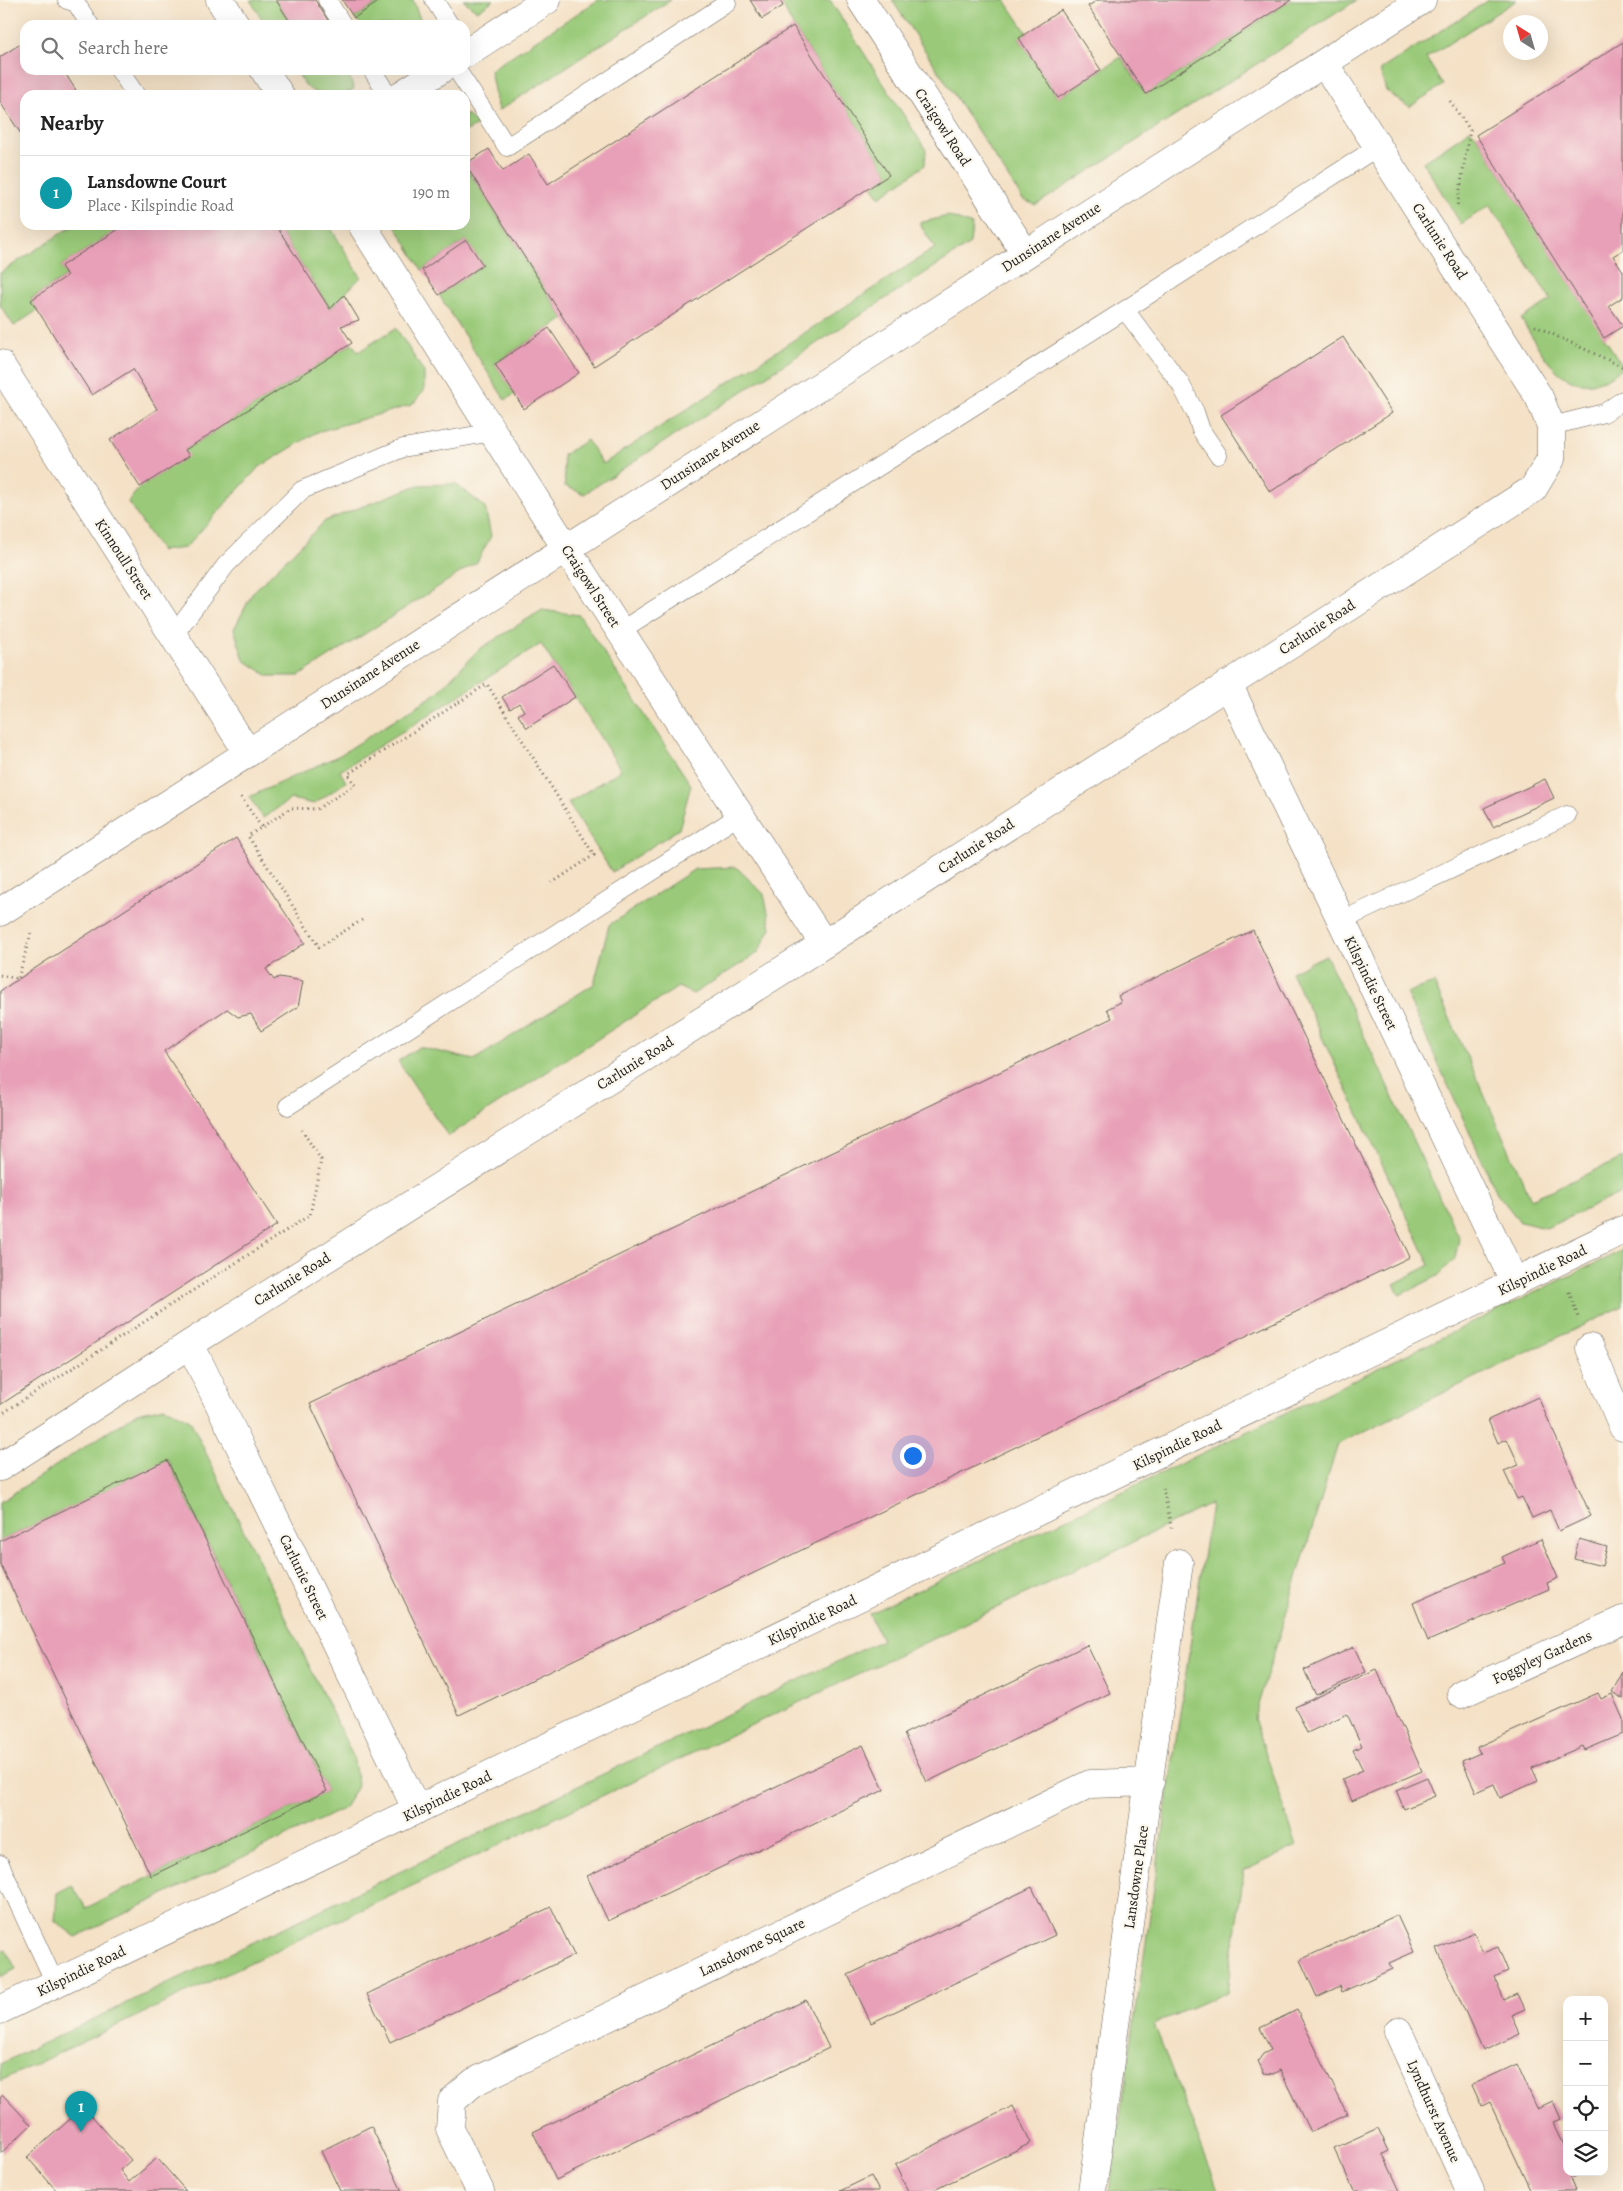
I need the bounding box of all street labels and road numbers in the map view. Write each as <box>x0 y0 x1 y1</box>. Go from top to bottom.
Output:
street label: Craigowl Road <box>910 84 976 171</box>
street label: Dunsinane Avenue <box>997 197 1105 277</box>
street label: Carlunie Road <box>1408 199 1473 284</box>
street label: Dunsinane Avenue <box>656 415 764 495</box>
street label: Kinnoull Street <box>90 515 158 603</box>
street label: Craigowl Street <box>557 541 625 631</box>
street label: Carlunie Road <box>1275 594 1360 659</box>
street label: Dunsinane Avenue <box>316 634 424 714</box>
street label: Carlunie Road <box>934 813 1019 878</box>
street label: Kilspindie Street <box>1340 933 1402 1034</box>
street label: Carlunie Road <box>593 1031 678 1095</box>
street label: Kilspindie Road <box>1494 1239 1591 1300</box>
street label: Carlunie Road <box>250 1247 335 1311</box>
street label: Kilspindie Road <box>1129 1414 1226 1475</box>
street label: Carlunie Street <box>275 1531 333 1623</box>
street label: Kilspindie Road <box>764 1589 861 1650</box>
street label: Foggyley Gardens <box>1489 1625 1595 1689</box>
street label: Kilspindie Road <box>399 1765 496 1826</box>
street label: Lansdowne Place <box>1119 1824 1153 1930</box>
street label: Lansdowne Square <box>696 1913 809 1981</box>
street label: Kilspindie Road <box>33 1940 130 2001</box>
street label: Lyndhurst Avenue <box>1402 2056 1466 2166</box>

